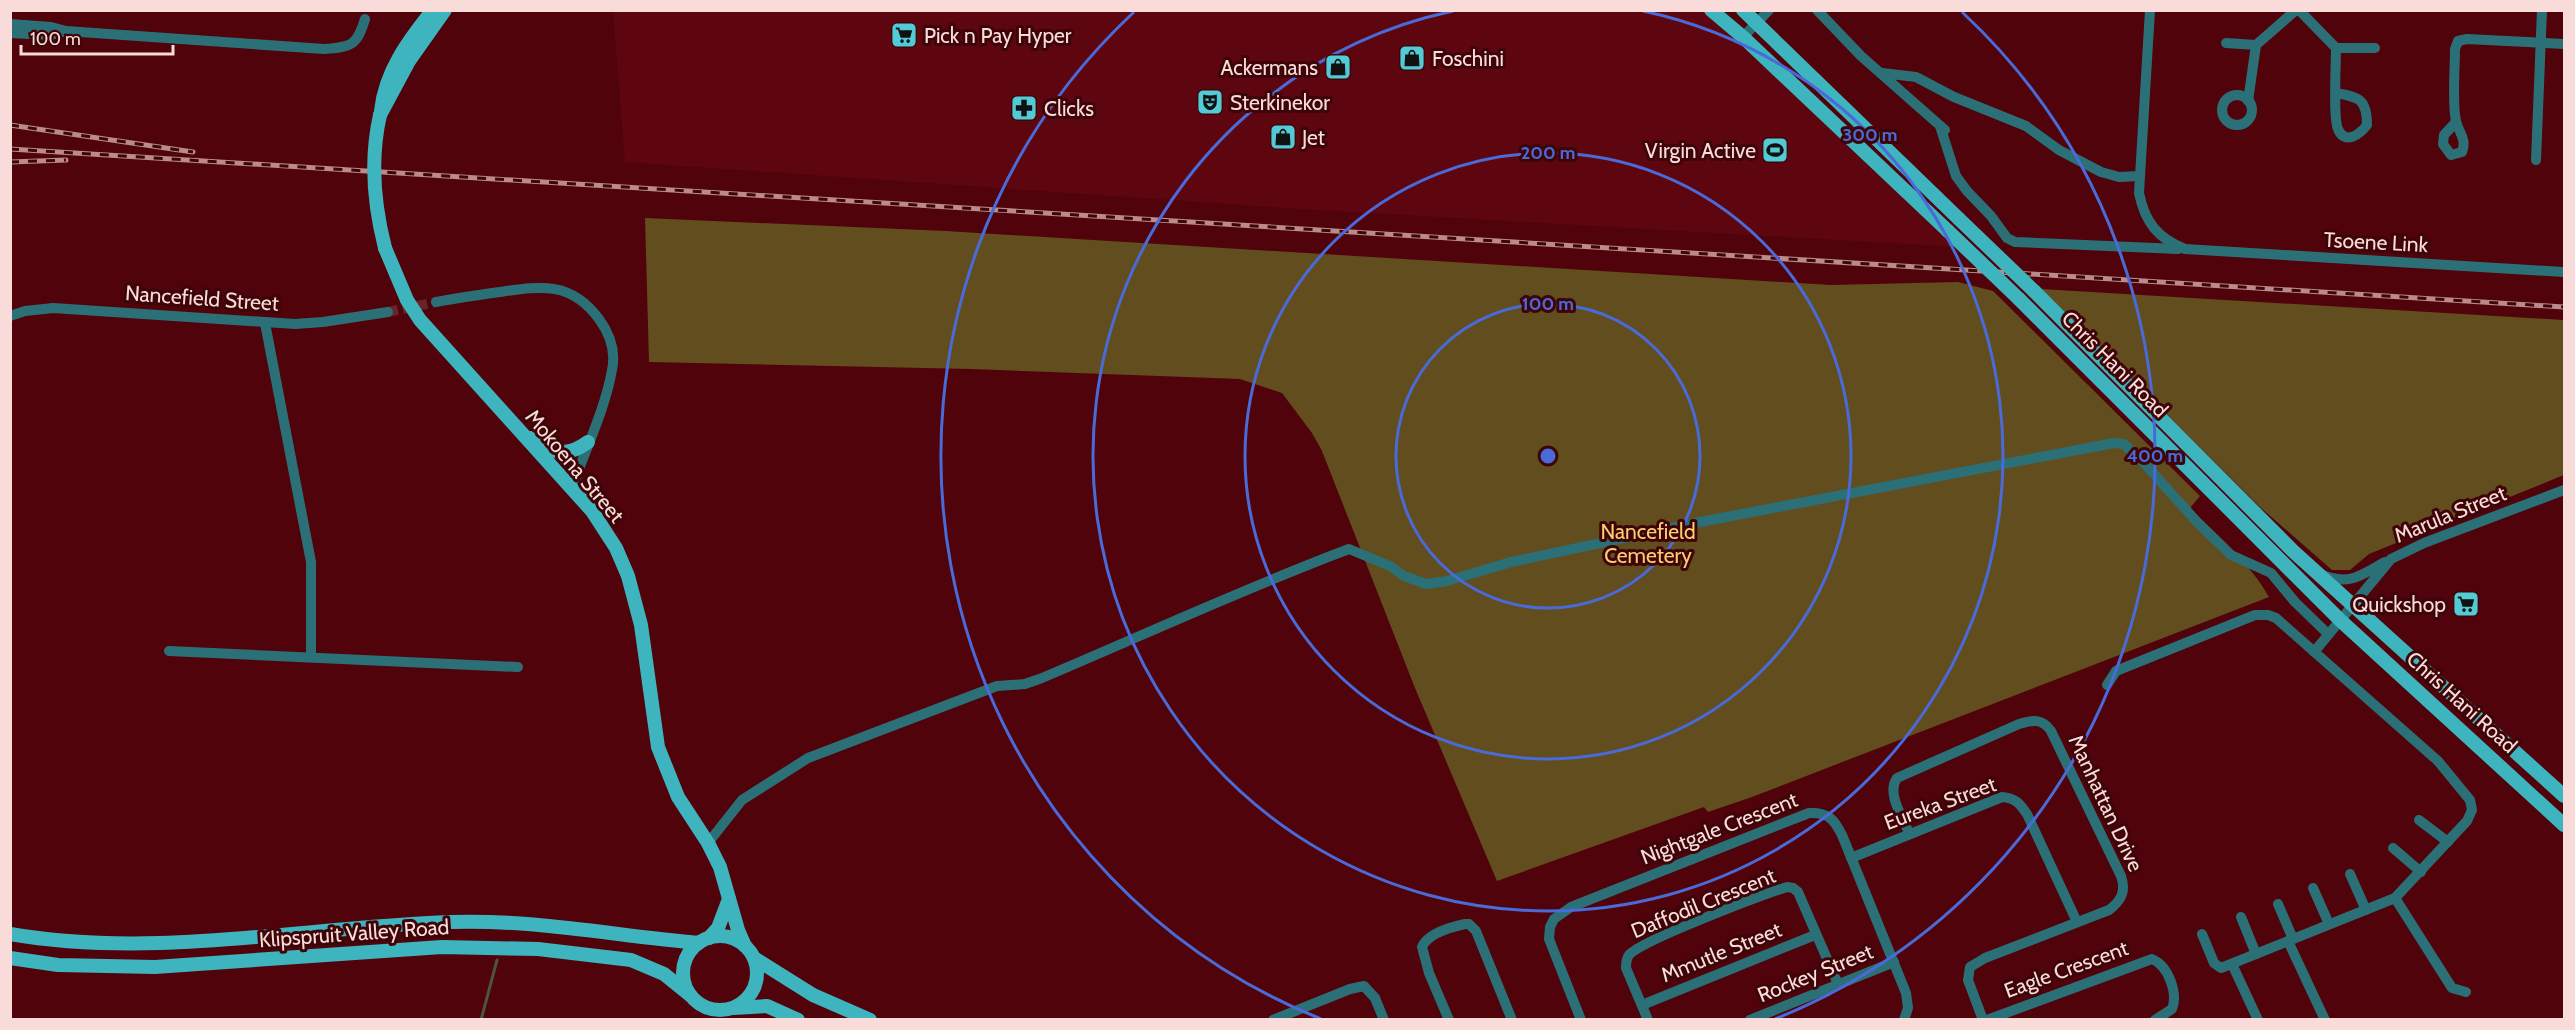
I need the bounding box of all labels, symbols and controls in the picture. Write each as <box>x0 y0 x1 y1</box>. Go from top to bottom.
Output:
scale bar <box>21 18 172 56</box>
supermarket icon: Pick n Pay Hyper <box>889 20 919 50</box>
place label: Pick n Pay Hyper <box>924 23 1072 48</box>
text: 100 m <box>30 28 81 50</box>
shop icon: Foschini <box>1397 43 1427 73</box>
place label: Foschini <box>1432 46 1504 71</box>
shop icon: Ackermans <box>1323 52 1353 82</box>
place label: Ackermans <box>1220 55 1318 80</box>
theatre icon: Sterkinekor <box>1195 87 1225 117</box>
place label: Sterkinekor <box>1230 90 1330 115</box>
pharmacy icon: Clicks <box>1009 93 1039 123</box>
place label: Clicks <box>1044 96 1094 121</box>
shop icon: Jet <box>1268 122 1298 152</box>
text: 300 m <box>1843 124 1897 146</box>
place label: Jet <box>1301 125 1325 150</box>
sports icon: Virgin Active <box>1760 135 1790 165</box>
place label: Virgin Active <box>1645 138 1756 163</box>
text: 200 m <box>1521 142 1575 164</box>
street label: Tsoene Link <box>2323 227 2429 257</box>
street label: Nancefield Street <box>124 280 280 316</box>
text: 100 m <box>1522 293 1574 315</box>
street label: Chris Hani Road <box>2057 306 2173 422</box>
street label: Mokoena Street <box>520 404 630 528</box>
text: 400 m <box>2127 445 2183 467</box>
centre of rings <box>1538 446 1558 466</box>
street label: Marula Street <box>2390 480 2510 548</box>
park label: Nancefield Cemetery <box>1600 519 1696 568</box>
supermarket icon: Quickshop <box>2451 589 2481 619</box>
place label: Quickshop <box>2352 592 2446 617</box>
street label: Chris Hani Road <box>2402 646 2522 758</box>
street label: Manhattan Drive <box>2063 731 2149 875</box>
street label: Eureka Street <box>1881 771 1999 835</box>
street label: Nightgale Crescent <box>1637 787 1801 869</box>
street label: Daffodil Crescent <box>1627 863 1779 943</box>
street label: Klipspruit Valley Road <box>258 914 450 952</box>
street label: Mmutle Street <box>1657 917 1785 987</box>
street label: Eagle Crescent <box>2001 935 2131 1003</box>
street label: Rockey Street <box>1754 939 1876 1007</box>

